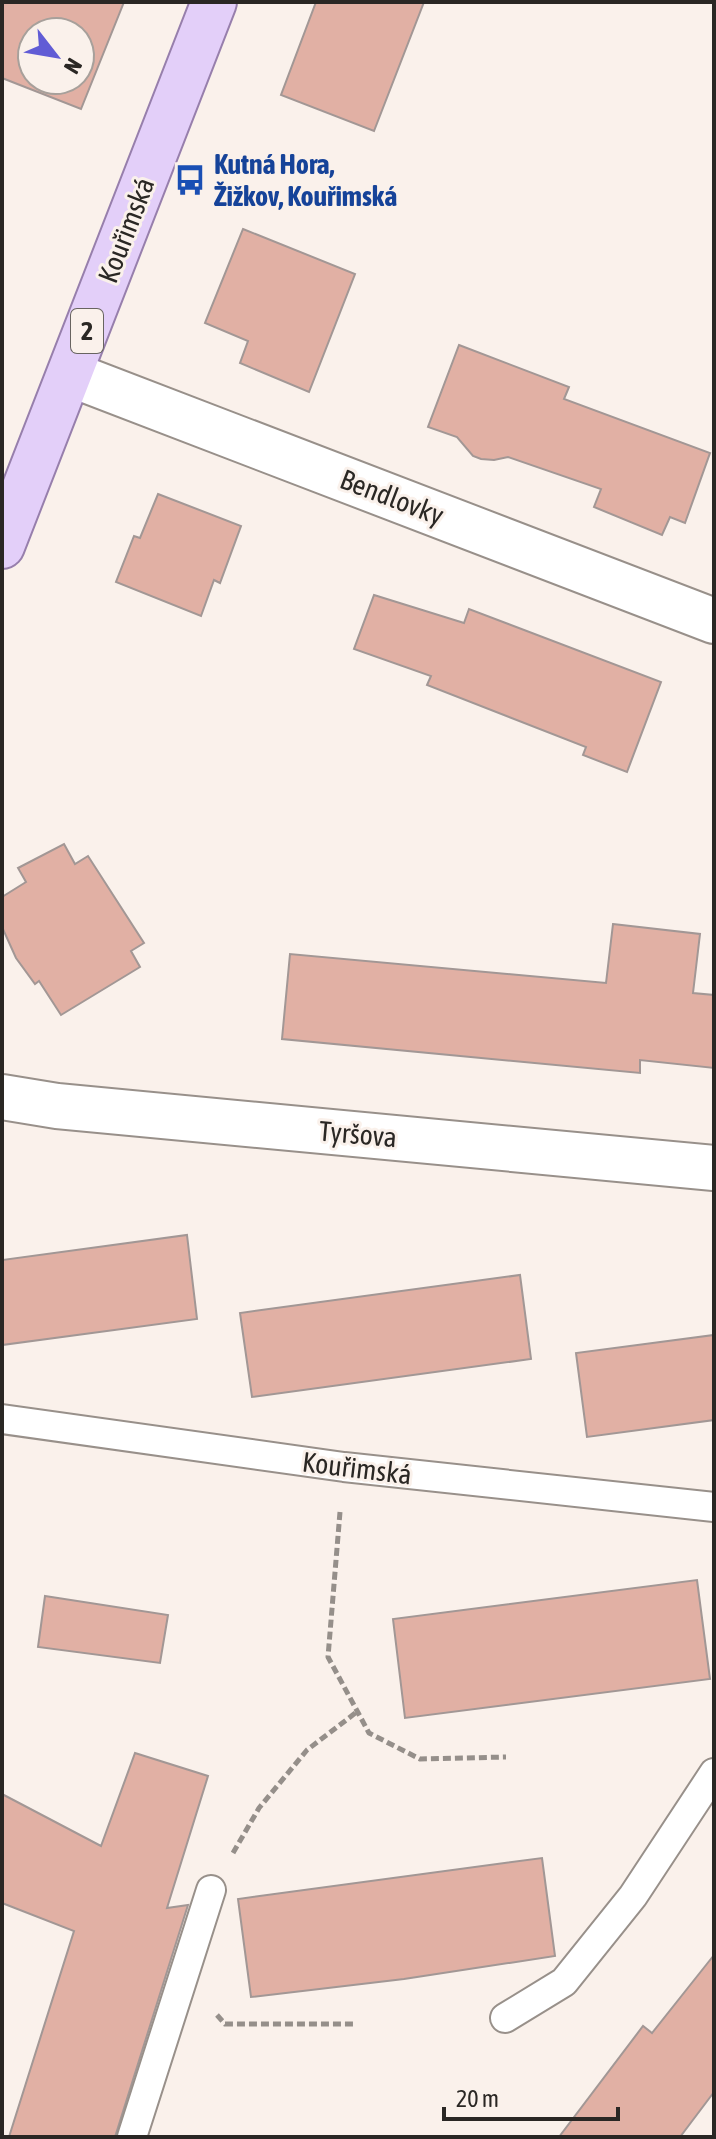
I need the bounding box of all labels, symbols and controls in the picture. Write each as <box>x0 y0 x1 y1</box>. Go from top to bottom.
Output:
north arrow <box>16 16 96 96</box>
text: N <box>59 54 88 79</box>
place label: Kutná Hora, Žižkov, Kouřimská <box>214 148 397 212</box>
bus stop icon: Kutná Hora, Žižkov, Kouřimská <box>173 163 207 197</box>
street label: Kouřimská <box>91 173 161 287</box>
road number: 2 <box>71 309 103 353</box>
street label: Bendlovky <box>336 463 448 531</box>
street label: Tyršova <box>318 1115 398 1153</box>
street label: Kouřimská <box>300 1445 414 1491</box>
scale bar <box>444 2071 618 2121</box>
text: 20 m <box>456 2085 499 2112</box>

